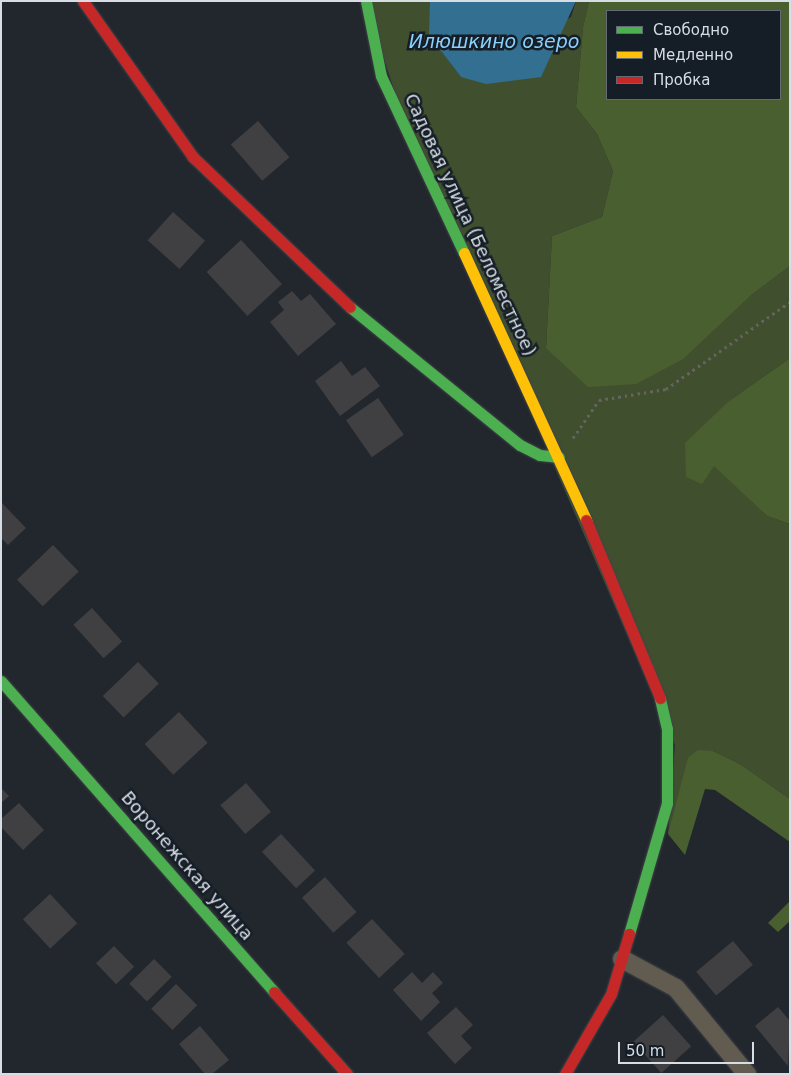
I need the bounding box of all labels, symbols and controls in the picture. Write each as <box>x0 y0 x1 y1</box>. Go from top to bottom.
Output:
legend <box>606 10 781 100</box>
text: Свободно <box>653 21 729 39</box>
water label: Илюшкино озеро <box>409 31 579 53</box>
text: Медленно <box>653 46 733 64</box>
text: Пробка <box>653 71 710 89</box>
street label: Садовая улица (Беломестное) <box>400 90 540 360</box>
street label: Воронежская улица <box>116 787 258 945</box>
scale bar <box>621 1032 757 1064</box>
text: 50 m <box>626 1042 664 1060</box>

